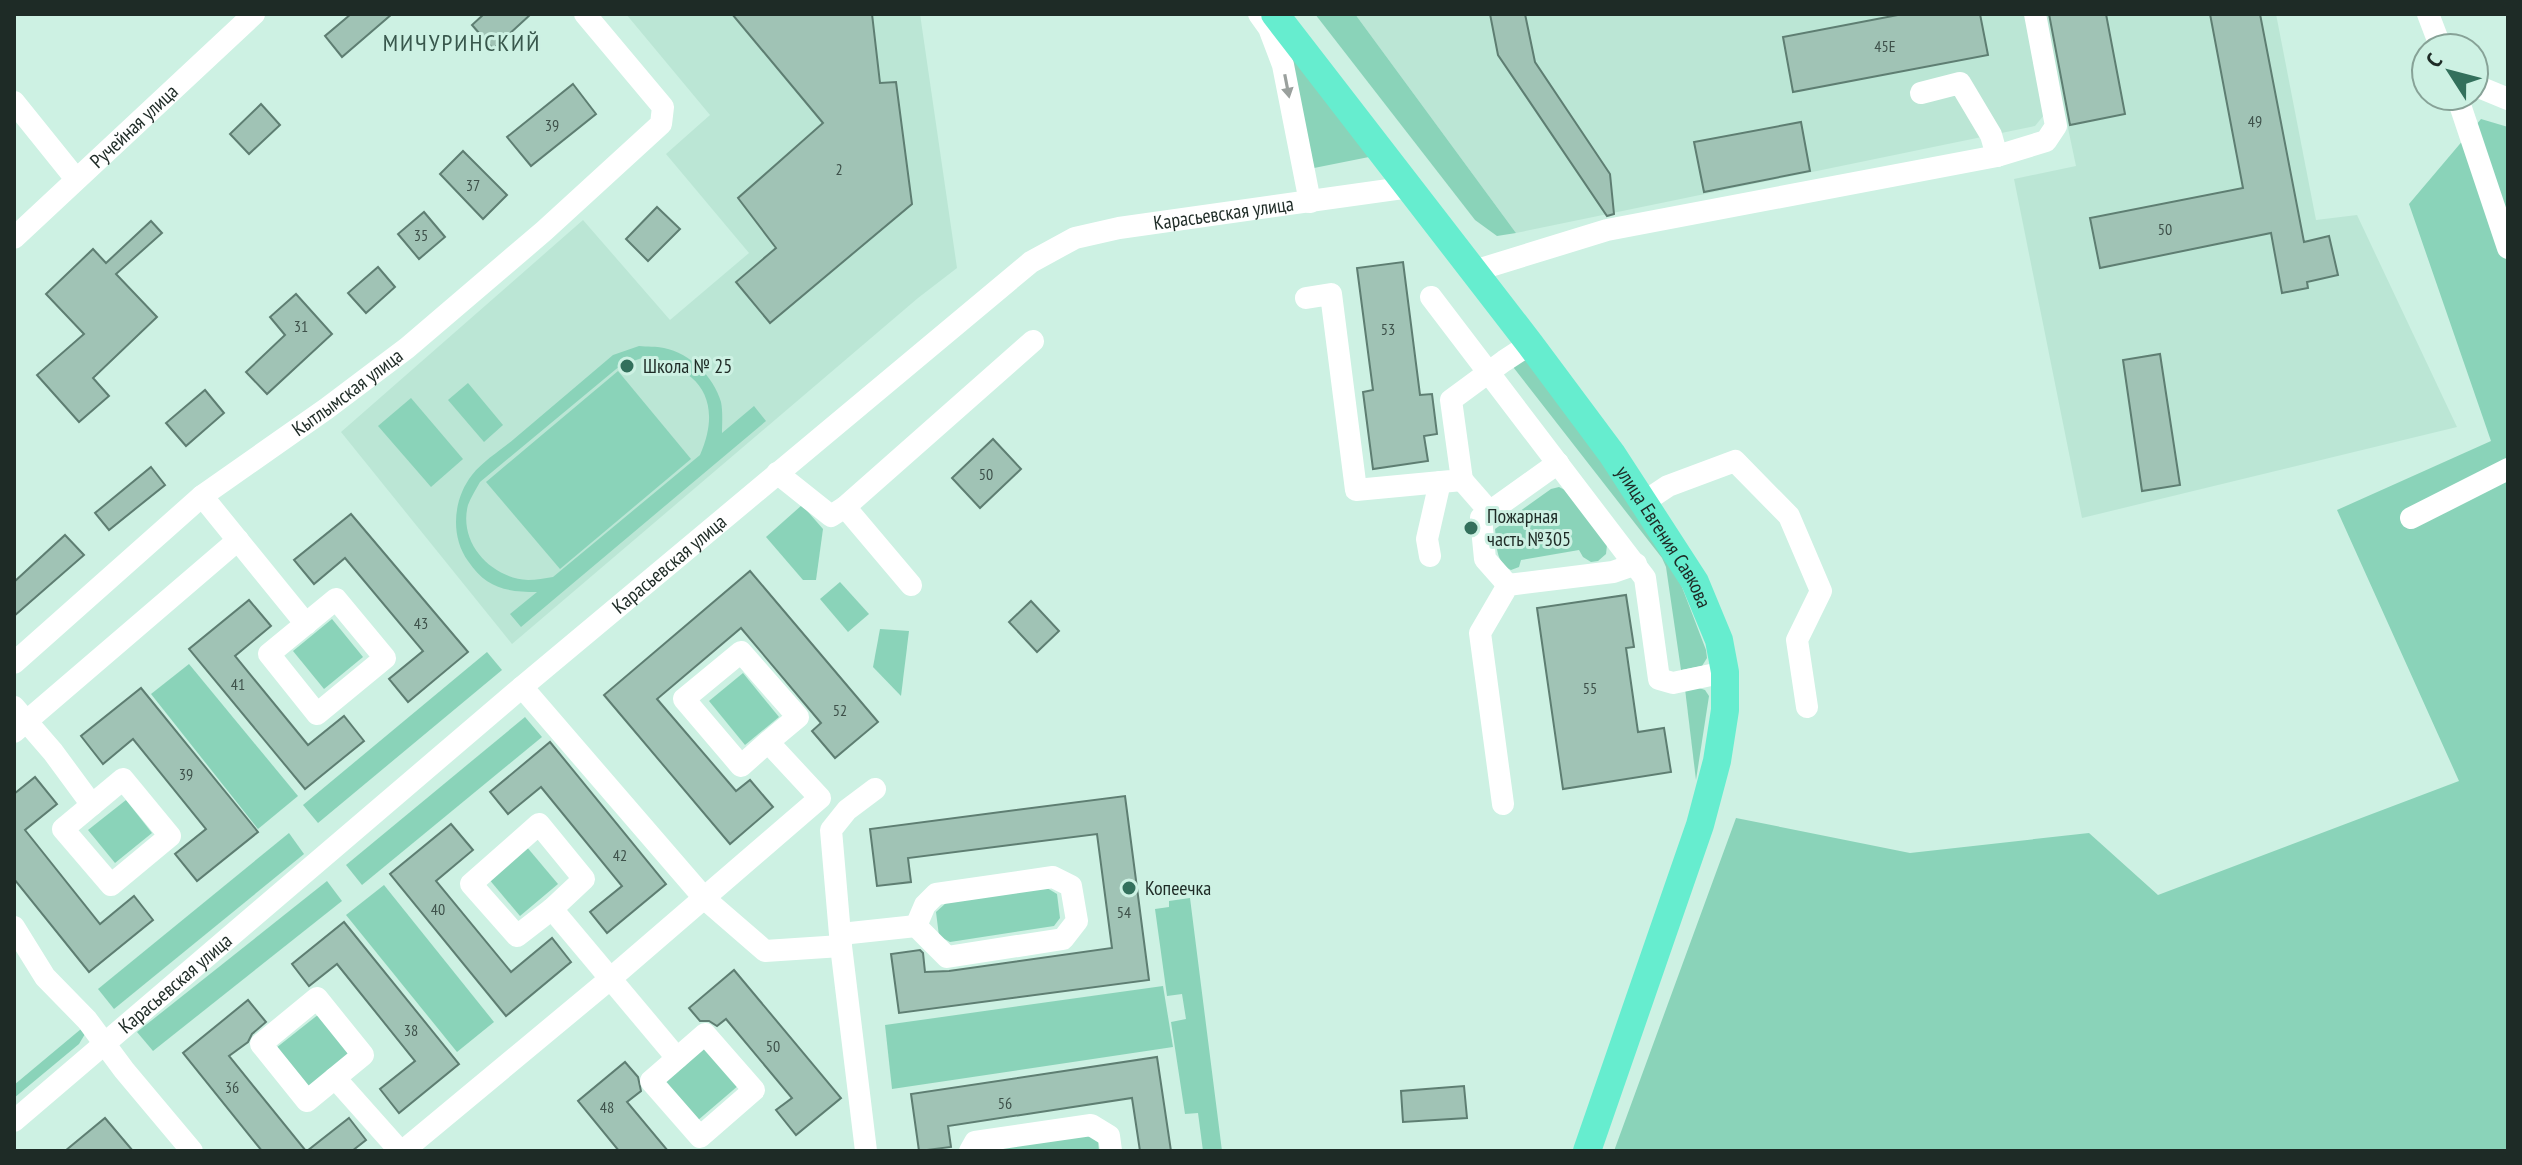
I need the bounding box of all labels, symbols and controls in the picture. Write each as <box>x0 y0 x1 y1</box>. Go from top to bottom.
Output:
district label: МИЧУРИНСКИЙ <box>383 27 541 58</box>
north arrow <box>2410 32 2490 112</box>
house number: 45Е <box>1874 36 1896 56</box>
text: С <box>2420 48 2448 73</box>
one-way arrow <box>1281 74 1294 99</box>
street label: Ручейная улица <box>84 79 183 174</box>
house number: 49 <box>2248 111 2262 131</box>
house number: 39 <box>545 115 559 135</box>
house number: 2 <box>835 159 843 179</box>
house number: 37 <box>466 175 480 195</box>
street label: Карасьевская улица <box>1152 191 1295 236</box>
house number: 50 <box>2158 219 2172 239</box>
house number: 35 <box>414 225 428 245</box>
house number: 31 <box>294 316 308 336</box>
house number: 53 <box>1381 319 1395 339</box>
street label: Кытлымская улица <box>287 343 408 442</box>
place label: Школа № 25 <box>643 353 732 379</box>
marker: Школа № 25 <box>618 357 636 375</box>
street label: улица Евгения Савкова <box>1610 461 1717 612</box>
house number: 50 <box>979 464 993 484</box>
place label: Пожарная часть №305 <box>1487 503 1571 552</box>
street label: Карасьевская улица <box>607 509 732 619</box>
marker: Пожарная часть №305 <box>1462 519 1480 537</box>
house number: 43 <box>414 613 428 633</box>
house number: 41 <box>231 674 245 694</box>
house number: 55 <box>1583 678 1597 698</box>
house number: 52 <box>833 700 847 720</box>
house number: 39 <box>179 764 193 784</box>
house number: 42 <box>613 845 627 865</box>
place label: Копеечка <box>1145 875 1211 901</box>
marker: Копеечка <box>1120 879 1138 897</box>
house number: 40 <box>431 899 445 919</box>
house number: 54 <box>1117 902 1131 922</box>
street label: Карасьевская улица <box>113 928 237 1039</box>
house number: 38 <box>404 1020 418 1040</box>
house number: 50 <box>766 1036 780 1056</box>
house number: 36 <box>225 1077 239 1097</box>
house number: 56 <box>998 1093 1012 1113</box>
house number: 48 <box>600 1097 614 1117</box>

